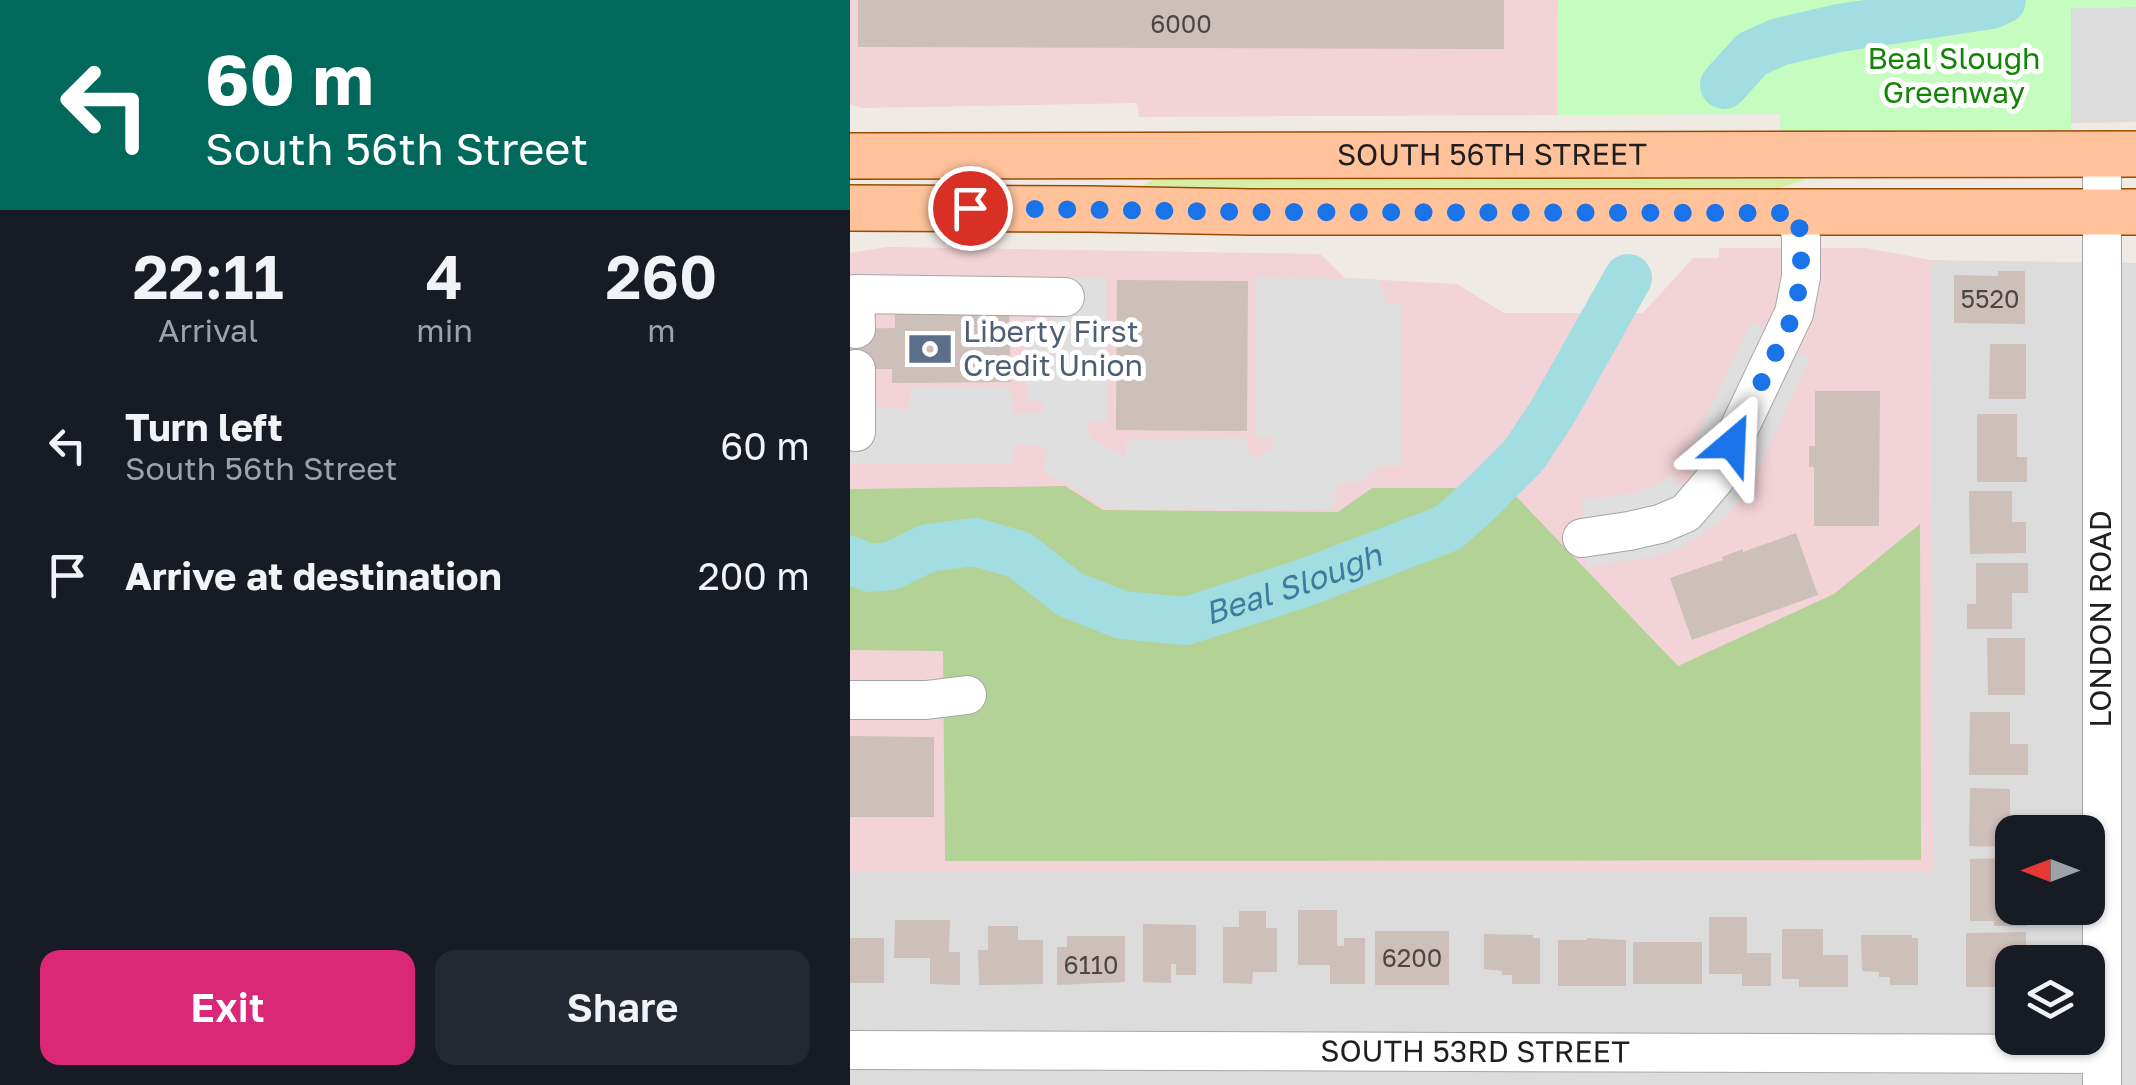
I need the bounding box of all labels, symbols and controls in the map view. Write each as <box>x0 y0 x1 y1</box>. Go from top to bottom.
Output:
house number: 6000 <box>1150 8 1212 39</box>
text: 60 m <box>205 36 374 120</box>
icon: left <box>40 40 170 170</box>
park label: Beal Slough Greenway <box>1867 40 2041 110</box>
text: South 56th Street <box>205 121 588 175</box>
street label: SOUTH 56TH STREET <box>1337 136 1647 172</box>
pin <box>928 166 1013 251</box>
icon: arrive <box>943 181 998 236</box>
text: 22:11 <box>133 240 284 312</box>
text: 4 <box>426 240 463 312</box>
text: 260 <box>606 240 717 312</box>
house number: 5520 <box>1960 283 2020 314</box>
text: Arrival <box>158 311 258 349</box>
text: min <box>416 311 473 349</box>
text: m <box>647 311 676 349</box>
place label: Liberty First Credit Union <box>963 313 1143 383</box>
bank icon: Liberty First Credit Union <box>906 325 954 373</box>
position arrow <box>1680 392 1784 496</box>
text: Turn left <box>125 404 283 449</box>
icon: left <box>40 418 95 473</box>
text: 60 m <box>720 423 810 468</box>
text: South 56th Street <box>125 449 398 487</box>
street label: LONDON ROAD <box>2082 510 2118 728</box>
water label: Beal Slough <box>1200 535 1388 632</box>
icon: arrive <box>40 548 95 603</box>
text: Arrive at destination <box>125 553 502 598</box>
text: 200 m <box>698 553 810 598</box>
north arrow <box>1995 815 2105 925</box>
map controls <box>1995 815 2105 1055</box>
house number: 6200 <box>1382 942 1442 973</box>
button: layers <box>1995 945 2105 1055</box>
house number: 6110 <box>1064 949 1118 980</box>
button: Exit <box>40 950 415 1065</box>
button: Share <box>435 950 810 1065</box>
street label: SOUTH 53RD STREET <box>1320 1033 1630 1069</box>

